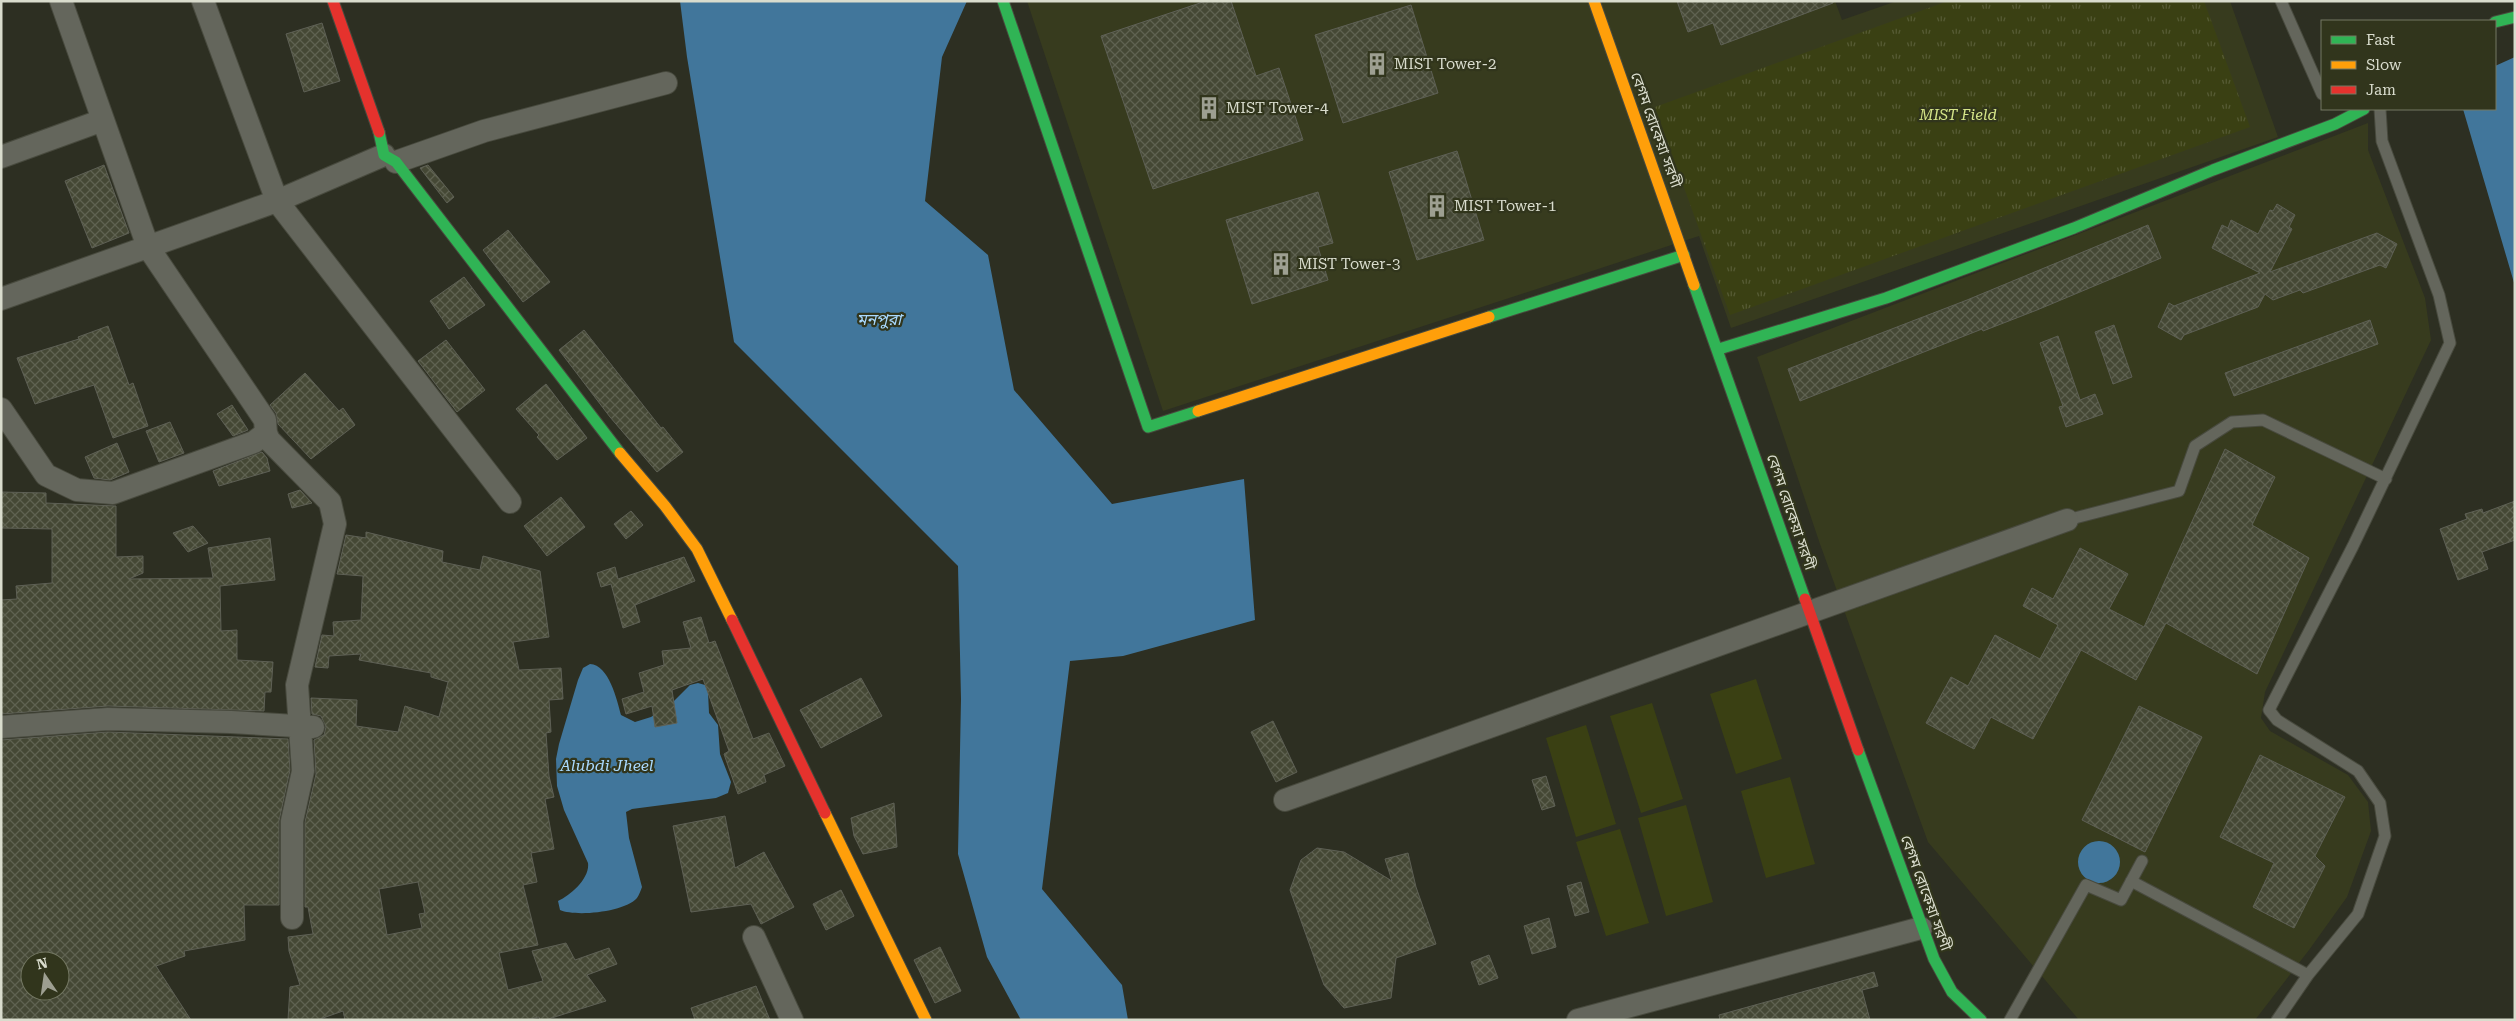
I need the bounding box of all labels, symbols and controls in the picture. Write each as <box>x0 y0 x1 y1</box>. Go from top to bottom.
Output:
legend <box>2321 20 2496 110</box>
text: Fast <box>2366 31 2396 49</box>
building icon: MIST Tower-2 <box>1364 51 1390 77</box>
place label: MIST Tower-2 <box>1394 55 1497 73</box>
text: Slow <box>2366 56 2402 74</box>
street label: বেগম রোকেয়া সরণী <box>1627 70 1686 191</box>
text: Jam <box>2366 81 2396 99</box>
building icon: MIST Tower-4 <box>1196 95 1222 121</box>
place label: MIST Tower-4 <box>1226 99 1329 117</box>
park label: MIST Field <box>1918 106 1997 124</box>
building icon: MIST Tower-1 <box>1424 193 1450 219</box>
place label: MIST Tower-1 <box>1454 197 1557 215</box>
building icon: MIST Tower-3 <box>1268 251 1294 277</box>
place label: MIST Tower-3 <box>1298 255 1401 273</box>
water label: মনপুরা <box>857 310 904 329</box>
street label: বেগম রোকেয়া সরণী <box>1763 452 1820 573</box>
water label: Alubdi Jheel <box>559 756 654 775</box>
street label: বেগম রোকেয়া সরণী <box>1897 833 1956 954</box>
north arrow <box>20 951 70 1001</box>
text: N <box>35 954 49 972</box>

